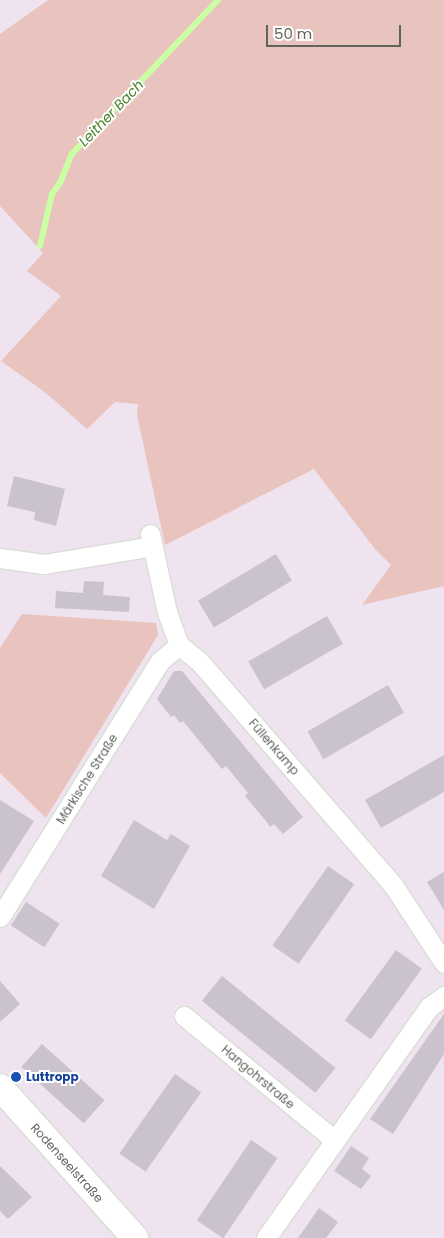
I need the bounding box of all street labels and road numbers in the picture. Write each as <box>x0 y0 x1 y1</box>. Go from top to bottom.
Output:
street label: Füllenkamp <box>246 716 302 778</box>
street label: Märkische Straße <box>53 731 121 827</box>
street label: Hangohrstraße <box>219 1042 297 1112</box>
street label: Rodenseelstraße <box>28 1121 106 1205</box>

